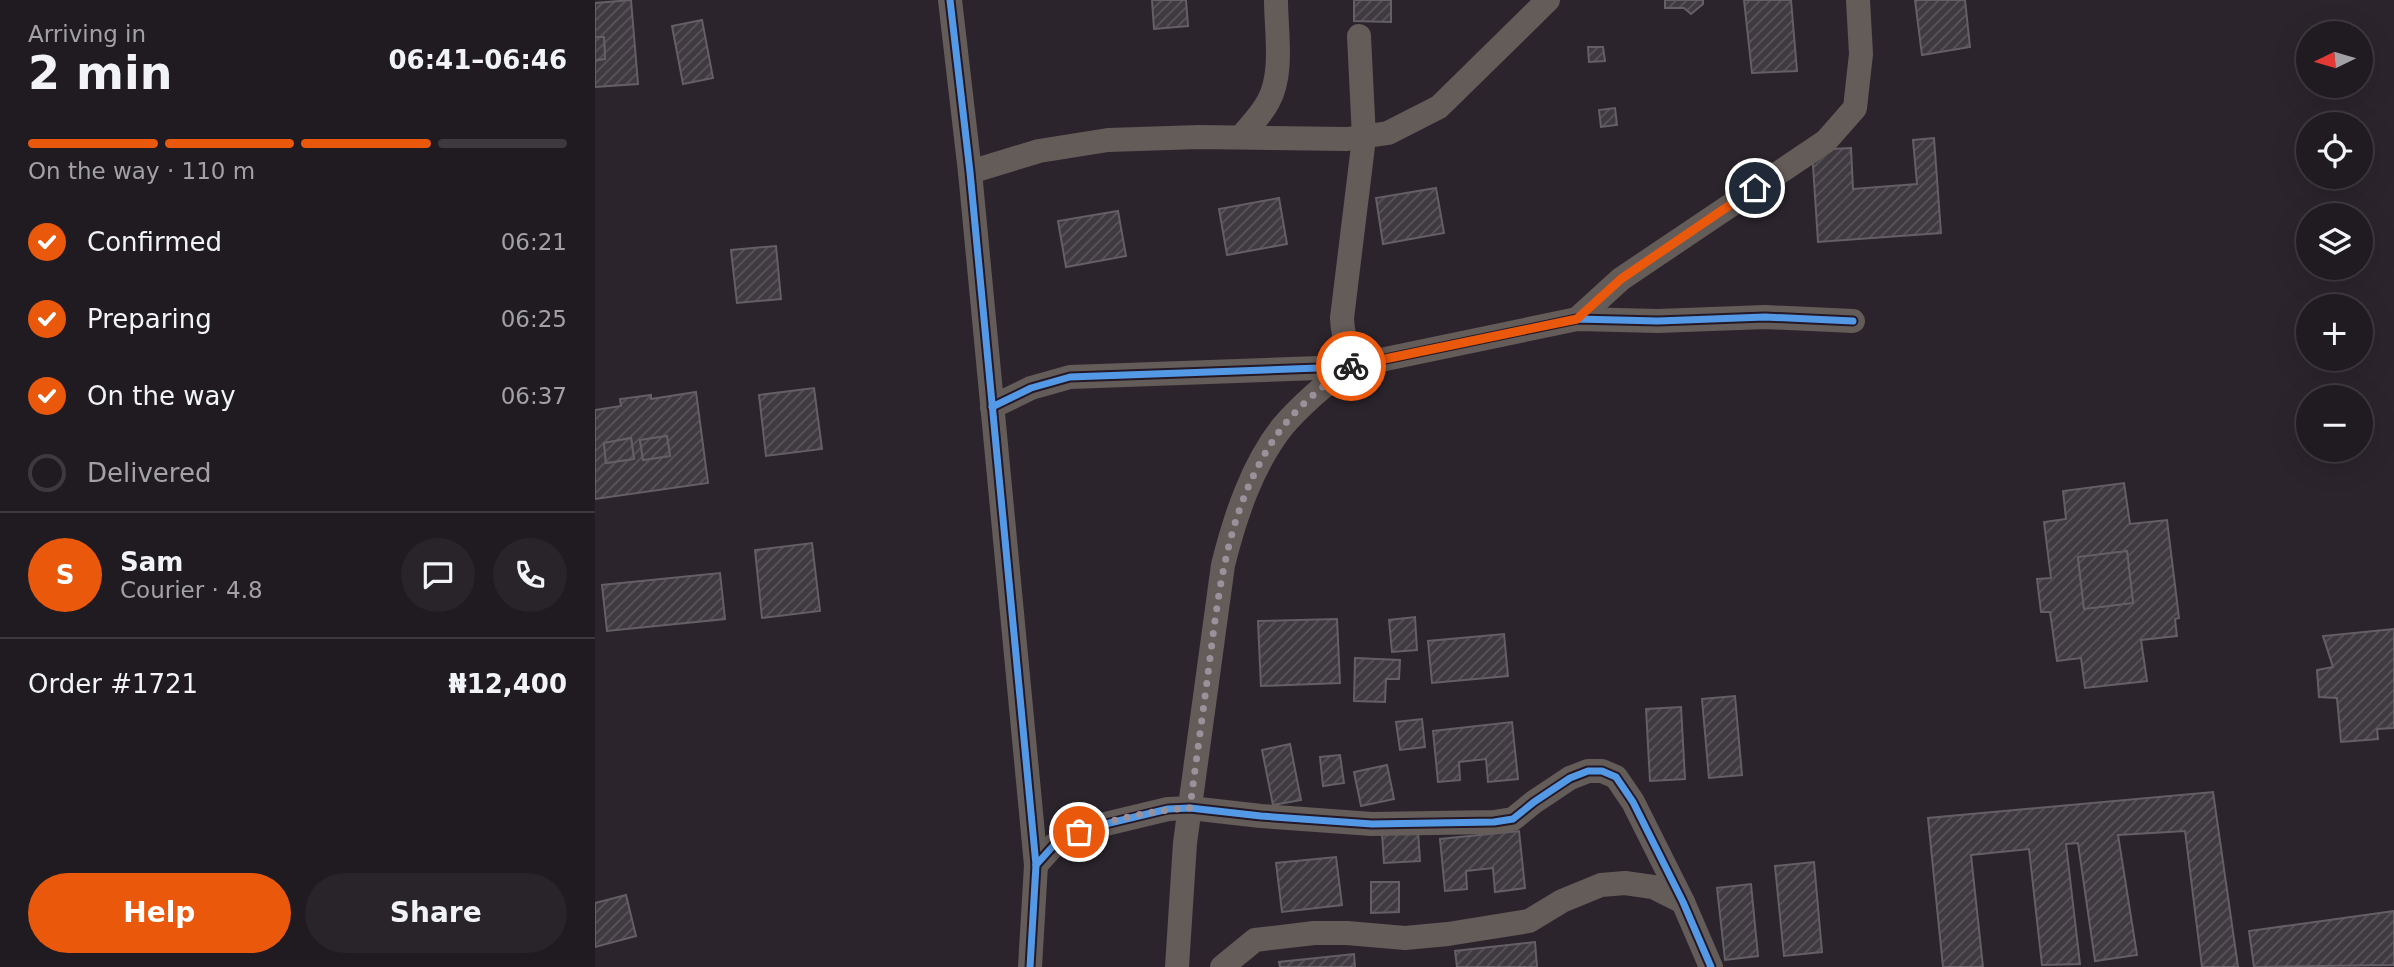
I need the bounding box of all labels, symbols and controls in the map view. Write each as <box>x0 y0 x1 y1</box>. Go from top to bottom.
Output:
text: Arriving in <box>28 21 146 47</box>
north arrow <box>2296 21 2373 98</box>
map controls <box>2296 21 2373 462</box>
text: 06:41–06:46 <box>388 45 567 75</box>
text: 2 min <box>28 46 172 100</box>
button: locate <box>2296 112 2373 189</box>
text: On the way · 110 m <box>28 158 255 184</box>
pin <box>1725 158 1785 218</box>
icon: home <box>1736 169 1774 207</box>
button: layers <box>2296 203 2373 280</box>
icon: check <box>28 223 66 261</box>
text: Confirmed <box>87 227 222 257</box>
text: 06:21 <box>501 229 567 255</box>
button: + <box>2296 294 2373 371</box>
icon: check <box>28 300 66 338</box>
text: Preparing <box>87 304 212 334</box>
text: 06:25 <box>501 306 567 332</box>
courier <box>1316 331 1386 401</box>
icon: bike <box>1332 347 1370 385</box>
icon: check <box>28 377 66 415</box>
text: On the way <box>87 381 236 411</box>
text: 06:37 <box>501 383 567 409</box>
button: − <box>2296 385 2373 462</box>
text: Delivered <box>87 458 211 488</box>
button: chat <box>401 538 475 612</box>
button: phone <box>493 538 567 612</box>
text: Sam <box>120 547 183 577</box>
text: S <box>56 560 74 590</box>
text: Courier · 4.8 <box>120 577 263 603</box>
text: Order #1721 <box>28 669 198 699</box>
text: ₦12,400 <box>449 669 567 699</box>
pin <box>1049 802 1109 862</box>
icon: bag <box>1060 813 1098 851</box>
button: Help <box>28 873 291 953</box>
button: Share <box>305 873 567 953</box>

